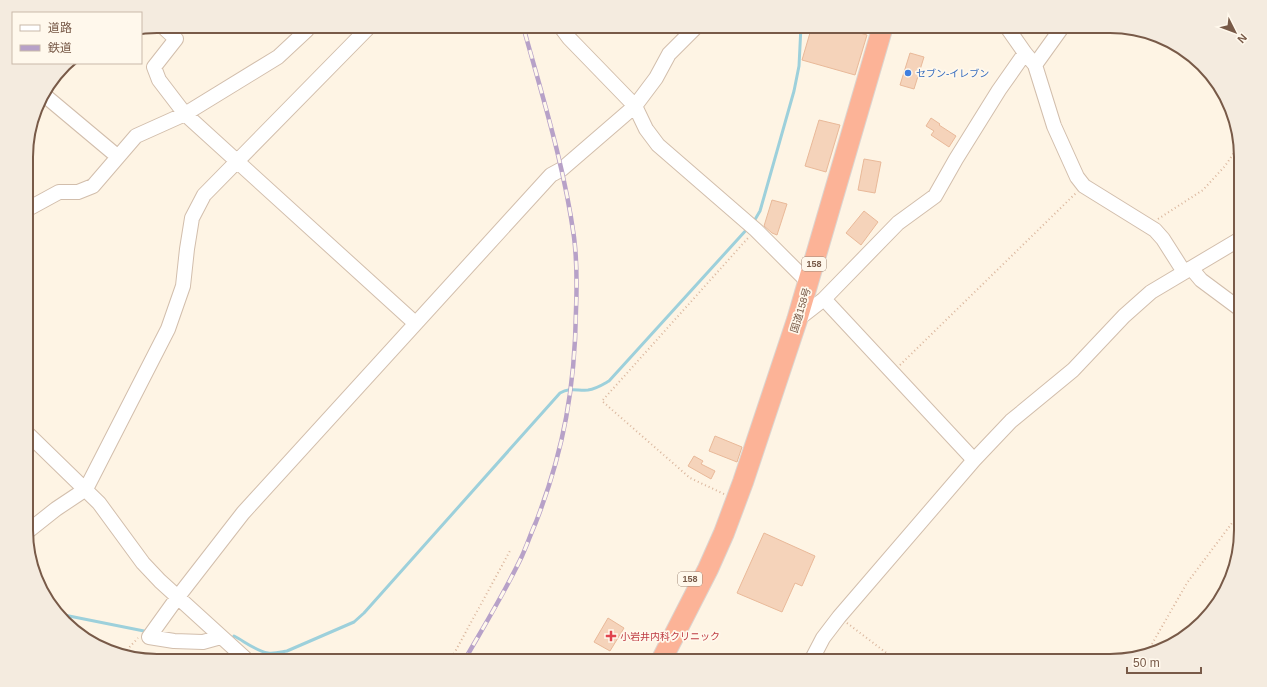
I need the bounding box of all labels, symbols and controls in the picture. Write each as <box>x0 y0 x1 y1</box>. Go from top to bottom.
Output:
legend <box>12 12 142 64</box>
north arrow <box>1215 12 1255 52</box>
text: 道路 <box>48 21 72 35</box>
text: N <box>1235 32 1250 46</box>
text: 鉄道 <box>48 41 72 55</box>
marker: セブン-イレブン <box>903 68 913 78</box>
place label: セブン-イレブン <box>916 68 989 79</box>
road number: 158 <box>802 257 826 271</box>
street label: 国道158号 <box>788 286 813 334</box>
road number: 158 <box>678 572 702 586</box>
marker: 小岩井内科クリニック <box>605 630 617 642</box>
place label: 小岩井内科クリニック <box>620 631 720 642</box>
scale bar <box>1127 649 1201 675</box>
text: 50 m <box>1133 656 1160 670</box>

